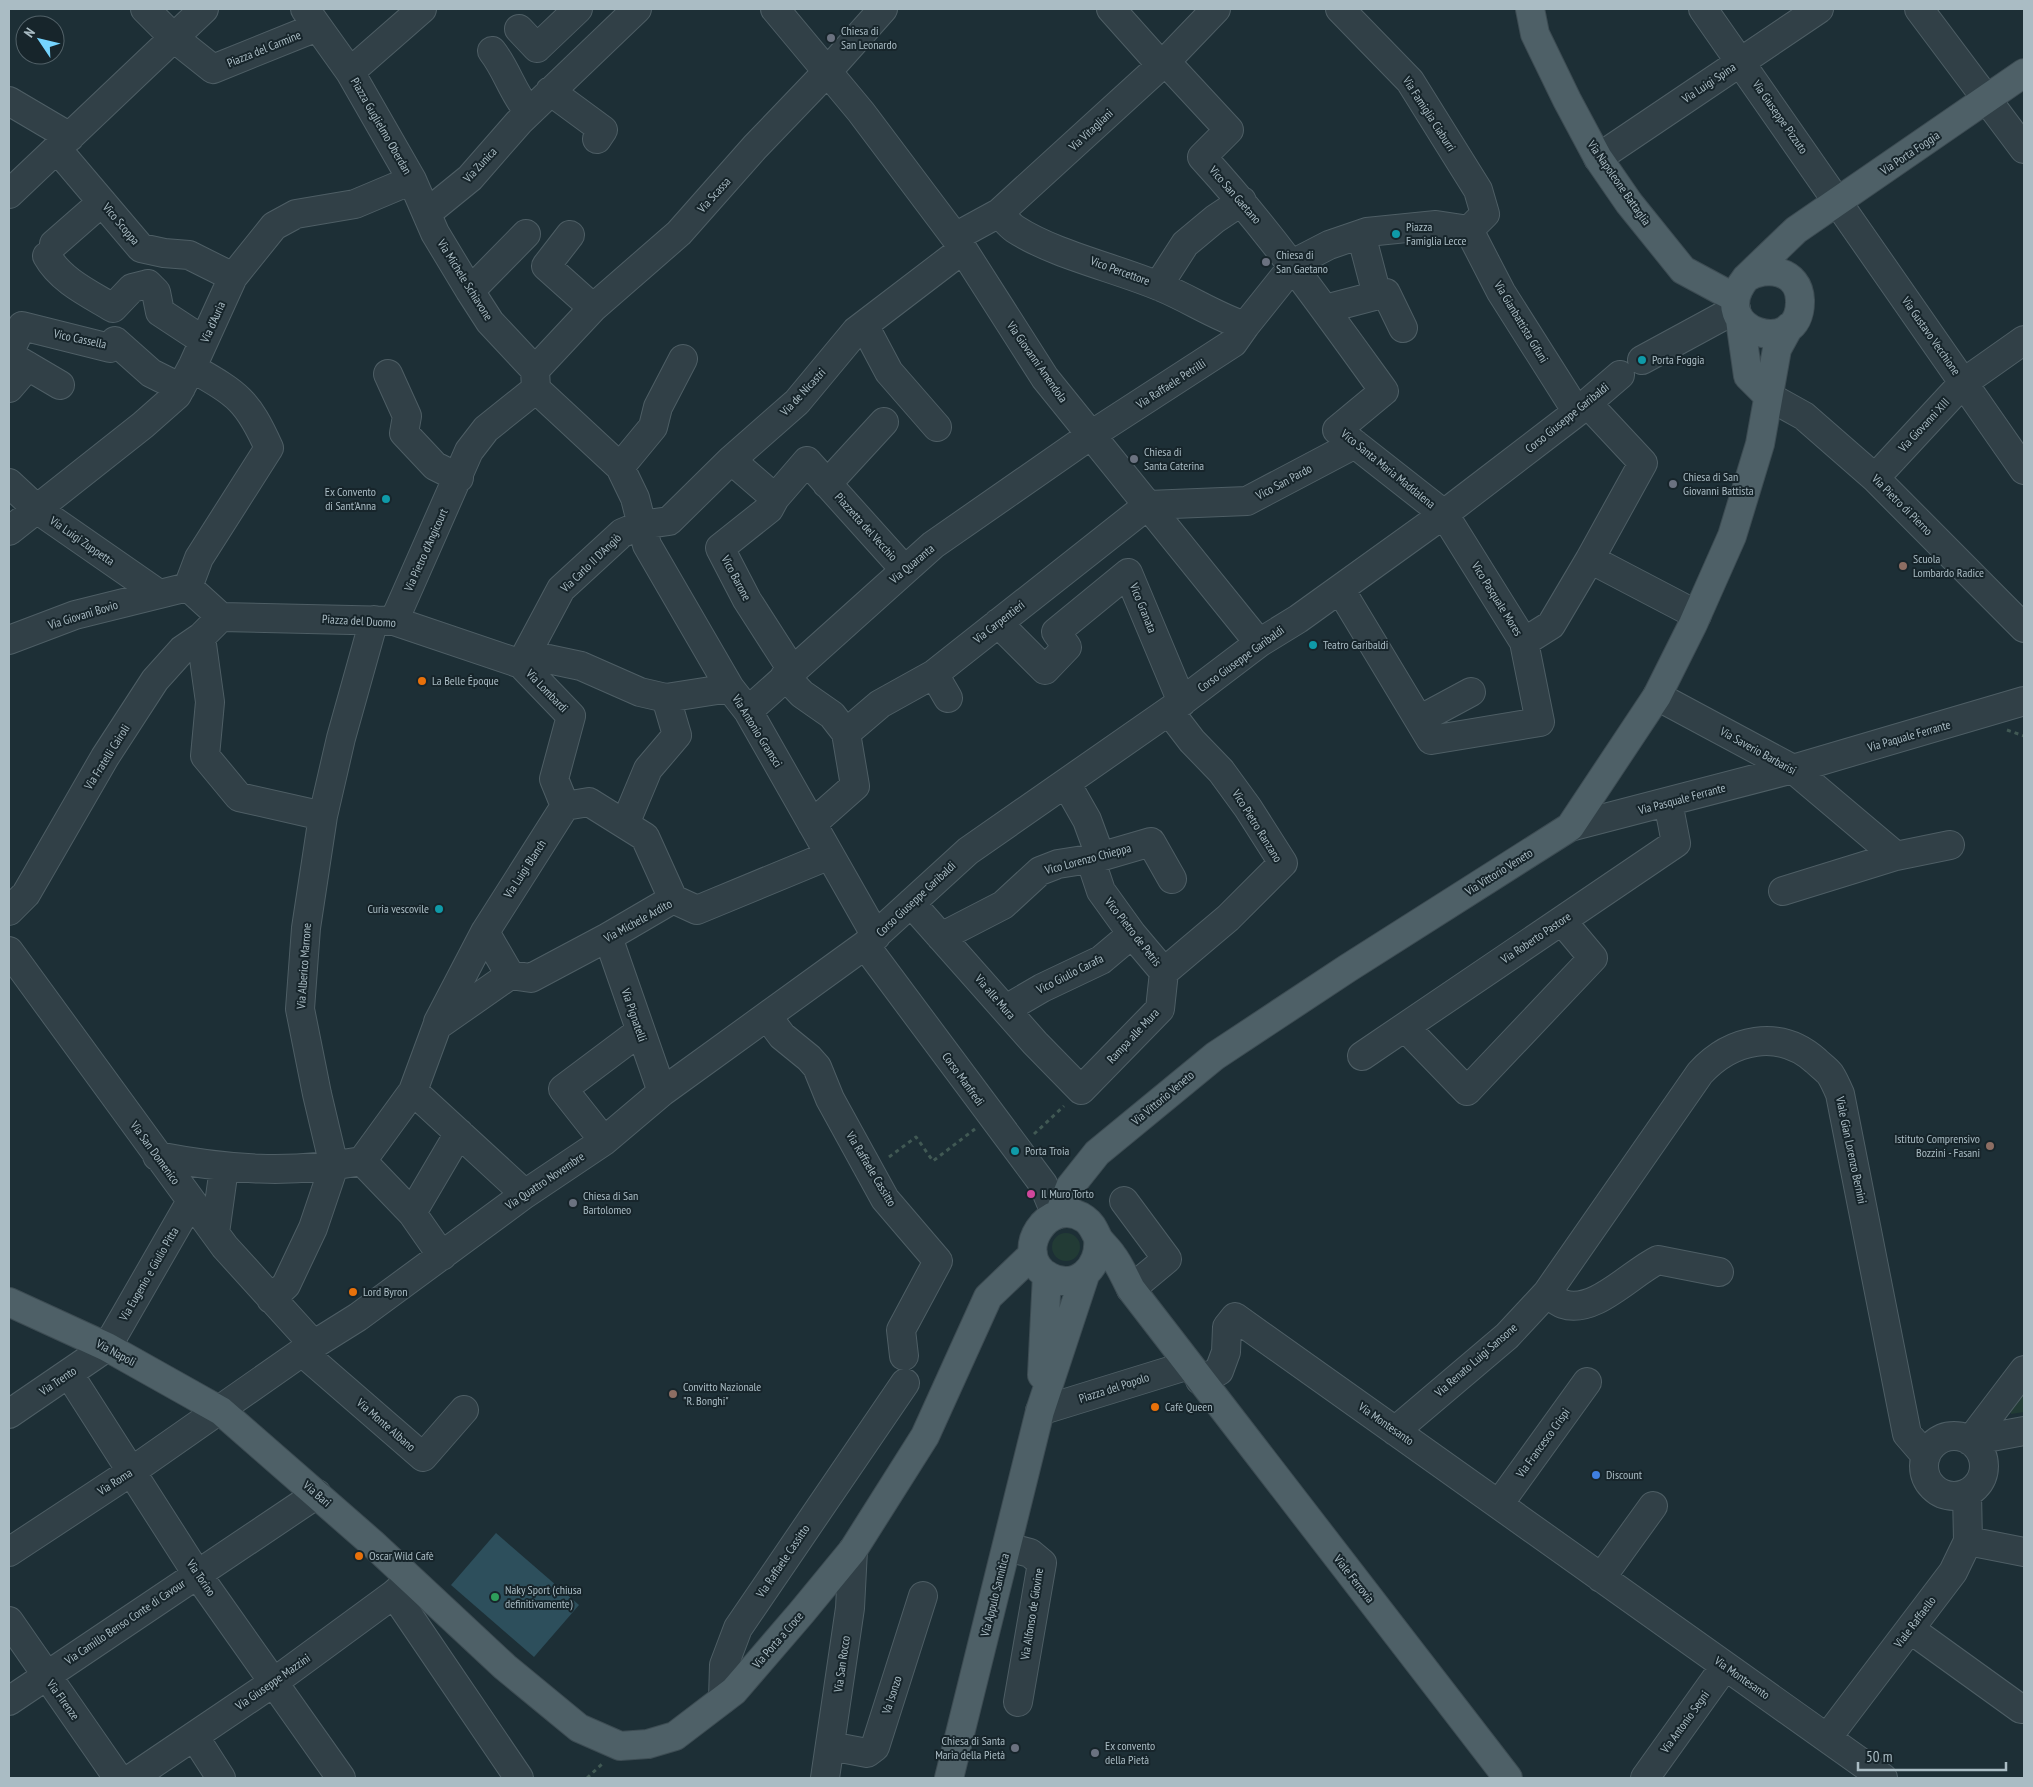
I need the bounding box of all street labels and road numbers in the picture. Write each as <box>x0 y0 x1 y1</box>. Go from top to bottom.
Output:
street label: Piazza del Carmine <box>225 27 303 70</box>
street label: Via Luigi Spina <box>1678 59 1739 107</box>
street label: Via Famiglia Ciaburri <box>1399 73 1459 154</box>
street label: Piazza Guglielmo Oberdan <box>348 75 415 177</box>
street label: Via Giuseppe Pizzuto <box>1749 76 1811 156</box>
street label: Via Vitagliani <box>1065 105 1116 154</box>
street label: Via Porta Foggia <box>1877 127 1942 178</box>
street label: Via Napoleone Battaglia <box>1584 137 1654 228</box>
street label: Via Zunica <box>459 144 500 186</box>
street label: Vico San Gaetano <box>1205 162 1265 227</box>
street label: Via Scassa <box>693 174 734 216</box>
street label: Vico Scoppa <box>99 199 143 248</box>
street label: Via Michele Schiavone <box>434 236 496 323</box>
street label: Vico Percettore <box>1087 252 1152 288</box>
street label: Via Gianbattista Gifuni <box>1491 277 1552 365</box>
street label: Via Gustavo Vecchione <box>1898 293 1964 378</box>
street label: Via d'Auria <box>196 299 228 346</box>
street label: Via Giovanni Amendola <box>1003 317 1071 405</box>
street label: Vico Cassella <box>51 325 108 351</box>
street label: Via Raffaele Petrilli <box>1132 356 1208 412</box>
street label: Via de Nicastri <box>776 365 828 419</box>
street label: Corso Giuseppe Garibaldi <box>1522 379 1612 456</box>
street label: Via Giovanni XIII <box>1894 395 1952 455</box>
street label: Vico Santa Maria Maddalena <box>1337 425 1439 511</box>
street label: Vico San Pardo <box>1252 461 1314 503</box>
street label: Via Pietro di Pierno <box>1868 470 1936 538</box>
street label: Piazzetta del Vecchio <box>832 489 901 564</box>
street label: Via Pietro d'Angicourt <box>400 505 451 594</box>
street label: Via Luigi Zuppetta <box>46 512 118 568</box>
street label: Via Carlo II D'Angiò <box>557 530 624 596</box>
street label: Via Quaranta <box>886 541 937 587</box>
street label: Vico Barone <box>718 552 755 603</box>
street label: Vico Pasquale Mores <box>1468 558 1526 639</box>
street label: Vico Granata <box>1126 580 1160 635</box>
street label: Via Giovani Bovio <box>45 597 120 633</box>
street label: Via Carpentieri <box>969 597 1027 647</box>
street label: Piazza del Duomo <box>322 611 396 630</box>
street label: Corso Giuseppe Garibaldi <box>1195 622 1287 695</box>
street label: Via Lombardi <box>522 665 572 715</box>
street label: Via Antonio Gramsci <box>729 691 786 770</box>
street label: Via Paquale Ferrante <box>1865 717 1952 755</box>
street label: Via Fratelli Cairoli <box>80 721 133 793</box>
street label: Via Saverio Barbarisi <box>1717 723 1799 778</box>
street label: Via Pasquale Ferrante <box>1636 780 1727 818</box>
street label: Vico Pietro Ranzano <box>1229 786 1286 865</box>
street label: Via Luigi Blanch <box>500 837 549 902</box>
street label: Vico Lorenzo Chieppa <box>1042 840 1133 877</box>
street label: Via Vittorio Veneto <box>1461 845 1535 899</box>
street label: Corso Giuseppe Garibaldi <box>873 858 959 939</box>
street label: Vico Pietro de Petris <box>1101 893 1165 969</box>
street label: Via Michele Ardito <box>600 896 674 946</box>
street label: Via Roberto Pastore <box>1497 909 1574 967</box>
street label: Via Alberico Marrone <box>293 923 314 1010</box>
street label: Vico Giulio Carafa <box>1033 950 1106 997</box>
street label: Via alle Mura <box>971 970 1019 1022</box>
street label: Via Pignatelli <box>618 985 651 1043</box>
street label: Rampa alle Mura <box>1103 1005 1162 1066</box>
street label: Corso Manfredi <box>939 1049 988 1108</box>
street label: Via Vittorio Veneto <box>1128 1067 1197 1129</box>
street label: Viale Gian Lorenzo Bernini <box>1833 1094 1870 1205</box>
street label: Via San Domenico <box>127 1117 183 1187</box>
street label: Via Raffaele Cassitto <box>843 1128 900 1209</box>
street label: Via Quattro Novembre <box>502 1149 587 1213</box>
street label: Via Eugenio e Giulio Pitta <box>115 1224 181 1324</box>
street label: Via Renato Luigi Sansone <box>1431 1320 1520 1400</box>
street label: Via Napoli <box>93 1335 139 1369</box>
street label: Via Trento <box>36 1363 79 1399</box>
street label: Piazza del Popolo <box>1077 1369 1151 1406</box>
street label: Via Monte Albano <box>353 1394 419 1454</box>
street label: Via Montesanto <box>1355 1398 1417 1448</box>
street label: Via Francesco Crispi <box>1512 1405 1573 1481</box>
street label: Via Roma <box>94 1465 135 1499</box>
street label: Via Bari <box>300 1477 334 1510</box>
street label: Via Raffaele Cassitto <box>752 1521 813 1601</box>
street label: Viale Ferrovia <box>1330 1551 1378 1606</box>
street label: Via Appulo Sannitica <box>977 1552 1012 1639</box>
street label: Via Torino <box>183 1556 219 1599</box>
street label: Via Alfonso de Giovine <box>1017 1567 1046 1662</box>
street label: Via Camillo Benso Conte di Cavour <box>61 1575 188 1668</box>
street label: Viale Raffaello <box>1890 1593 1939 1651</box>
street label: Via Porta a Croce <box>748 1608 806 1672</box>
street label: Via San Rocco <box>830 1635 853 1694</box>
street label: Via Giuseppe Mazzini <box>232 1650 313 1713</box>
street label: Via Montesanto <box>1711 1652 1773 1702</box>
street label: Va Isonzo <box>878 1674 905 1717</box>
street label: Via FIrenze <box>43 1676 83 1723</box>
street label: Via Antonio Segni <box>1656 1688 1712 1757</box>

